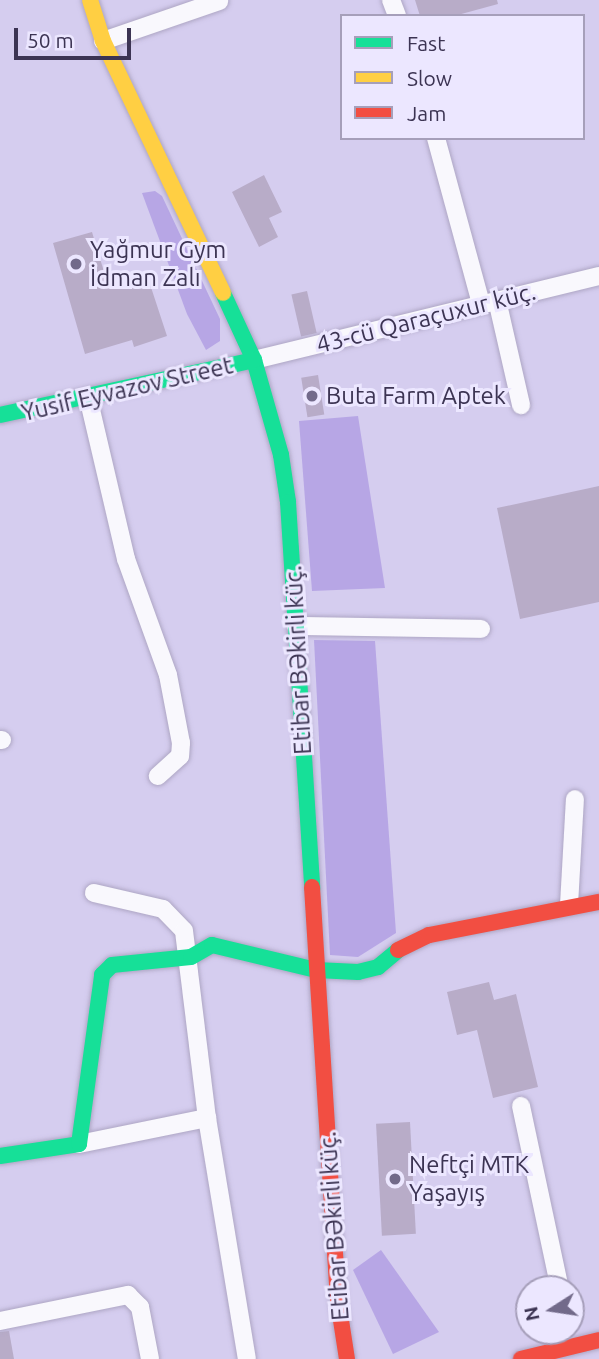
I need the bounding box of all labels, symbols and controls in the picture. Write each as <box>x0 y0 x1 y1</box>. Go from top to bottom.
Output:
scale bar <box>18 14 135 58</box>
legend <box>340 14 585 140</box>
text: 50 m <box>27 28 74 52</box>
text: Fast <box>407 31 445 55</box>
text: Slow <box>407 66 452 90</box>
text: Jam <box>407 101 446 125</box>
place label: Yağmur Gym İdman Zalı <box>90 236 226 292</box>
marker: Yağmur Gym İdman Zalı <box>68 256 84 272</box>
street label: 43-cü Qaraçuxur küç. <box>313 277 539 359</box>
street label: Yusif Eyvazov Street <box>18 351 236 427</box>
place label: Buta Farm Aptek <box>326 382 506 410</box>
marker: Buta Farm Aptek <box>304 388 320 404</box>
street label: Etibar Bəkirli küç. <box>279 565 317 755</box>
street label: Etibar Bəkirli küç. <box>313 1130 355 1322</box>
place label: Neftçi MTK Yaşayış <box>409 1151 529 1207</box>
marker: Neftçi MTK Yaşayış <box>387 1171 403 1187</box>
north arrow <box>515 1275 585 1345</box>
text: N <box>519 1305 544 1323</box>

